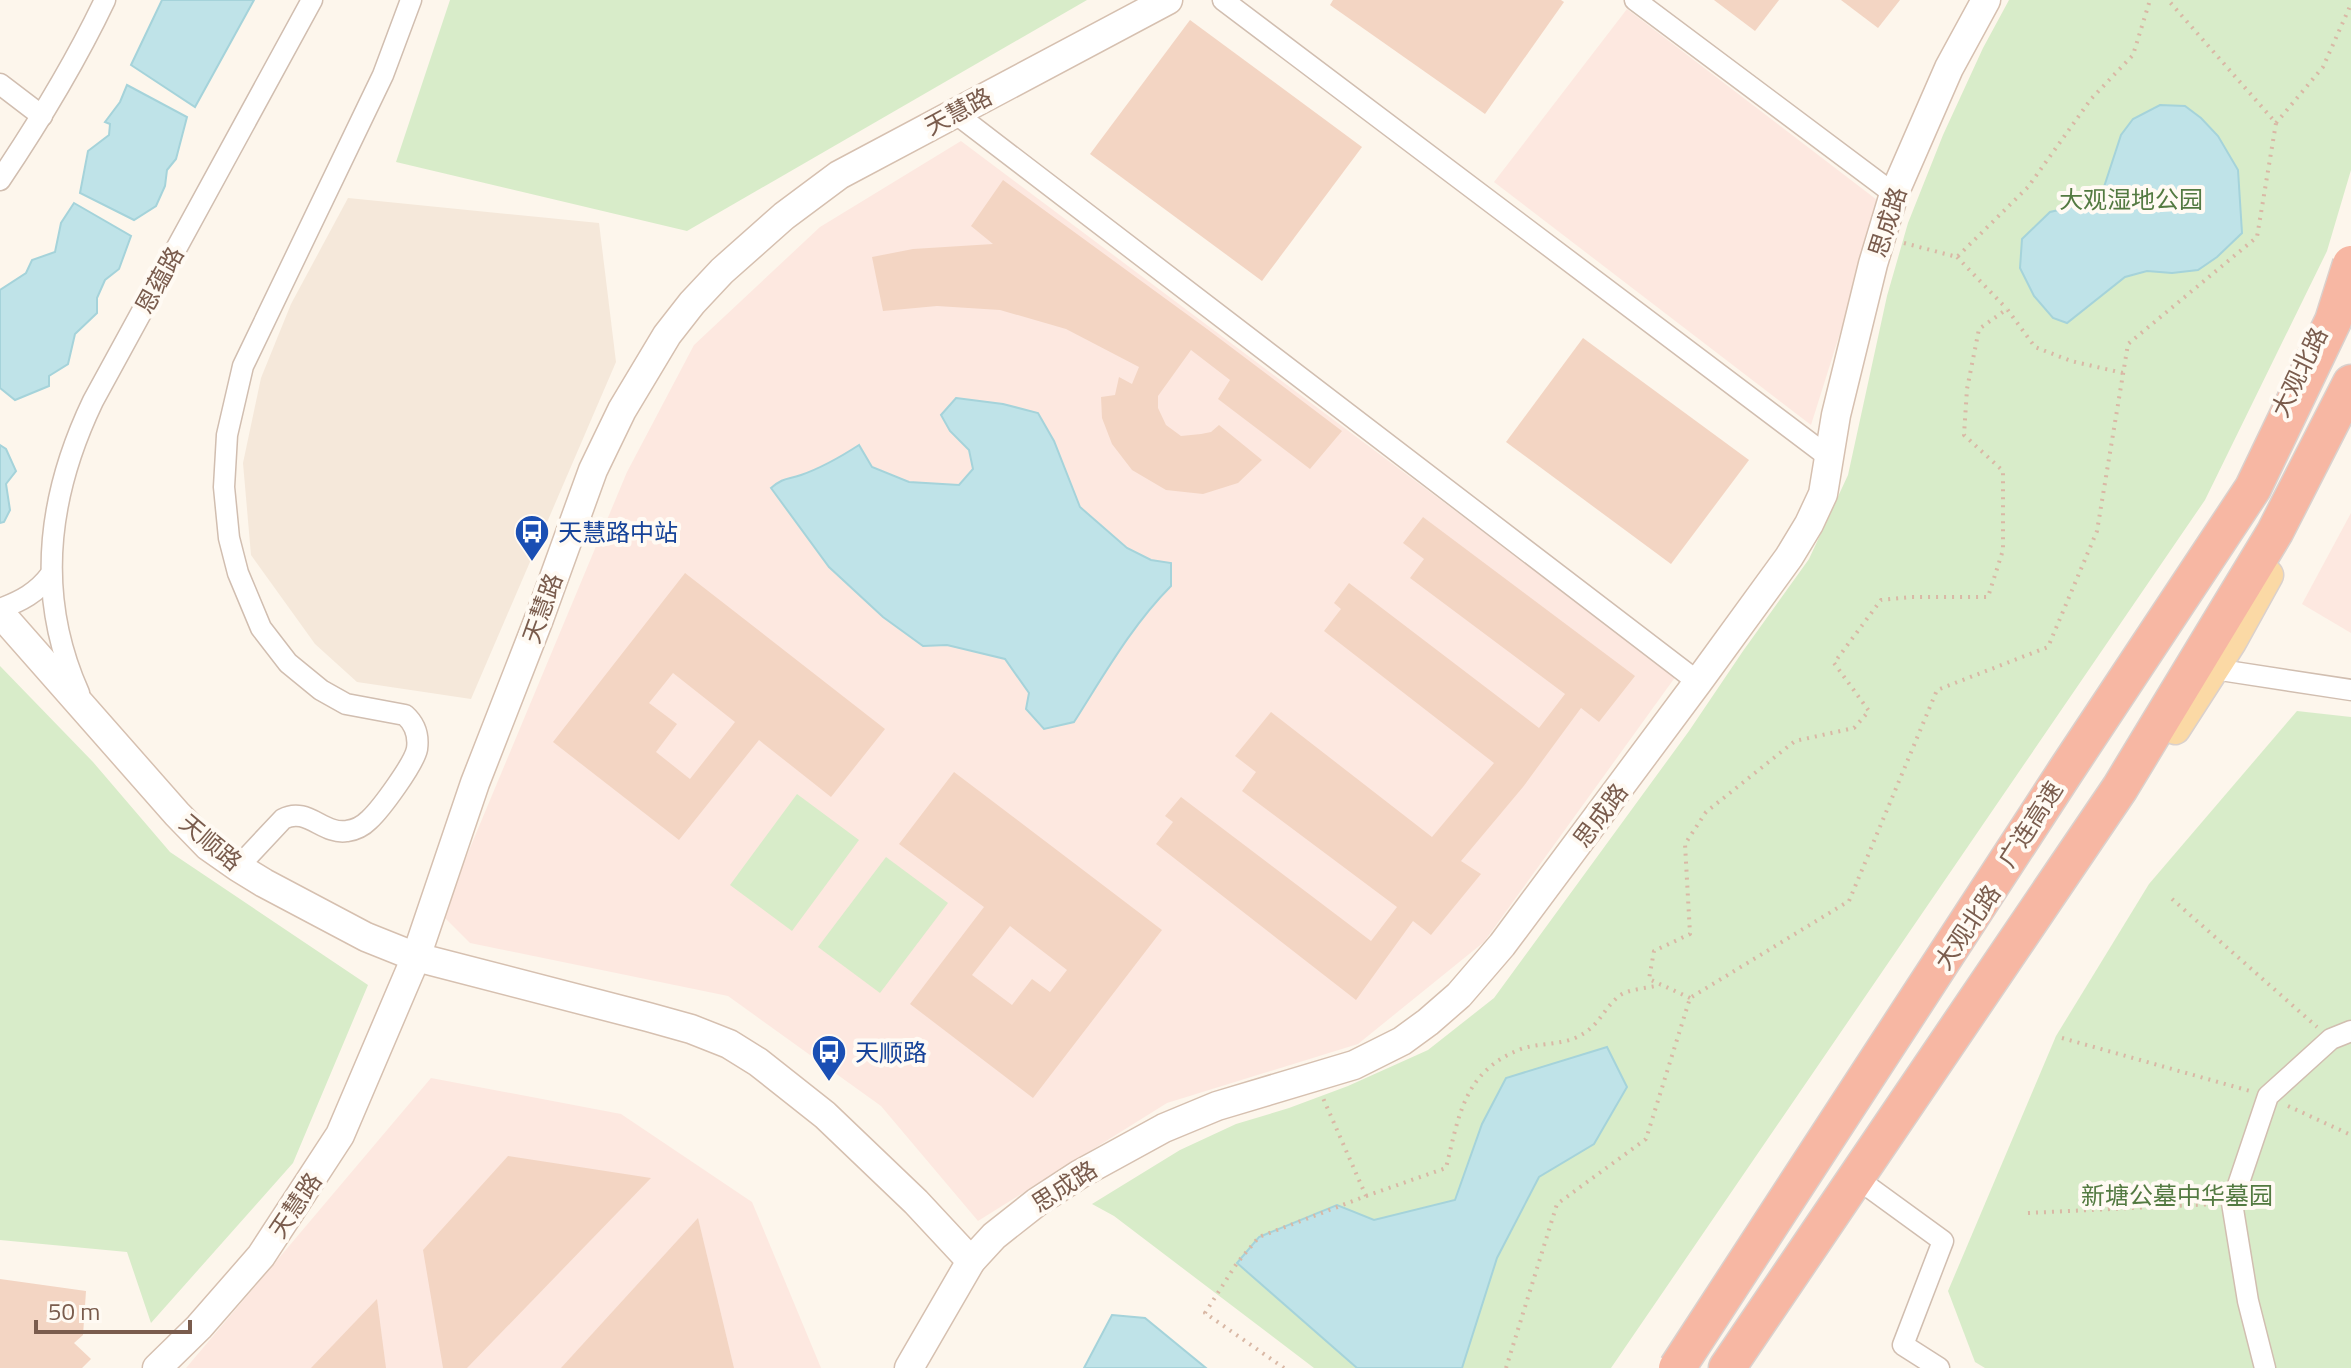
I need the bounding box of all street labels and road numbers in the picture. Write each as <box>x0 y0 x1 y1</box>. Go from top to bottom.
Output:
street label: 天慧路 <box>918 78 998 144</box>
street label: 思成路 <box>1859 182 1915 262</box>
street label: 恩蕴路 <box>126 240 192 320</box>
street label: 大观北路 <box>2262 321 2336 423</box>
street label: 天慧路 <box>513 568 571 648</box>
street label: 广连高速 <box>1989 774 2071 874</box>
street label: 思成路 <box>1564 775 1636 855</box>
street label: 天顺路 <box>172 805 250 879</box>
street label: 大观北路 <box>1925 877 2009 977</box>
street label: 思成路 <box>1024 1151 1104 1221</box>
street label: 天慧路 <box>260 1165 330 1245</box>

